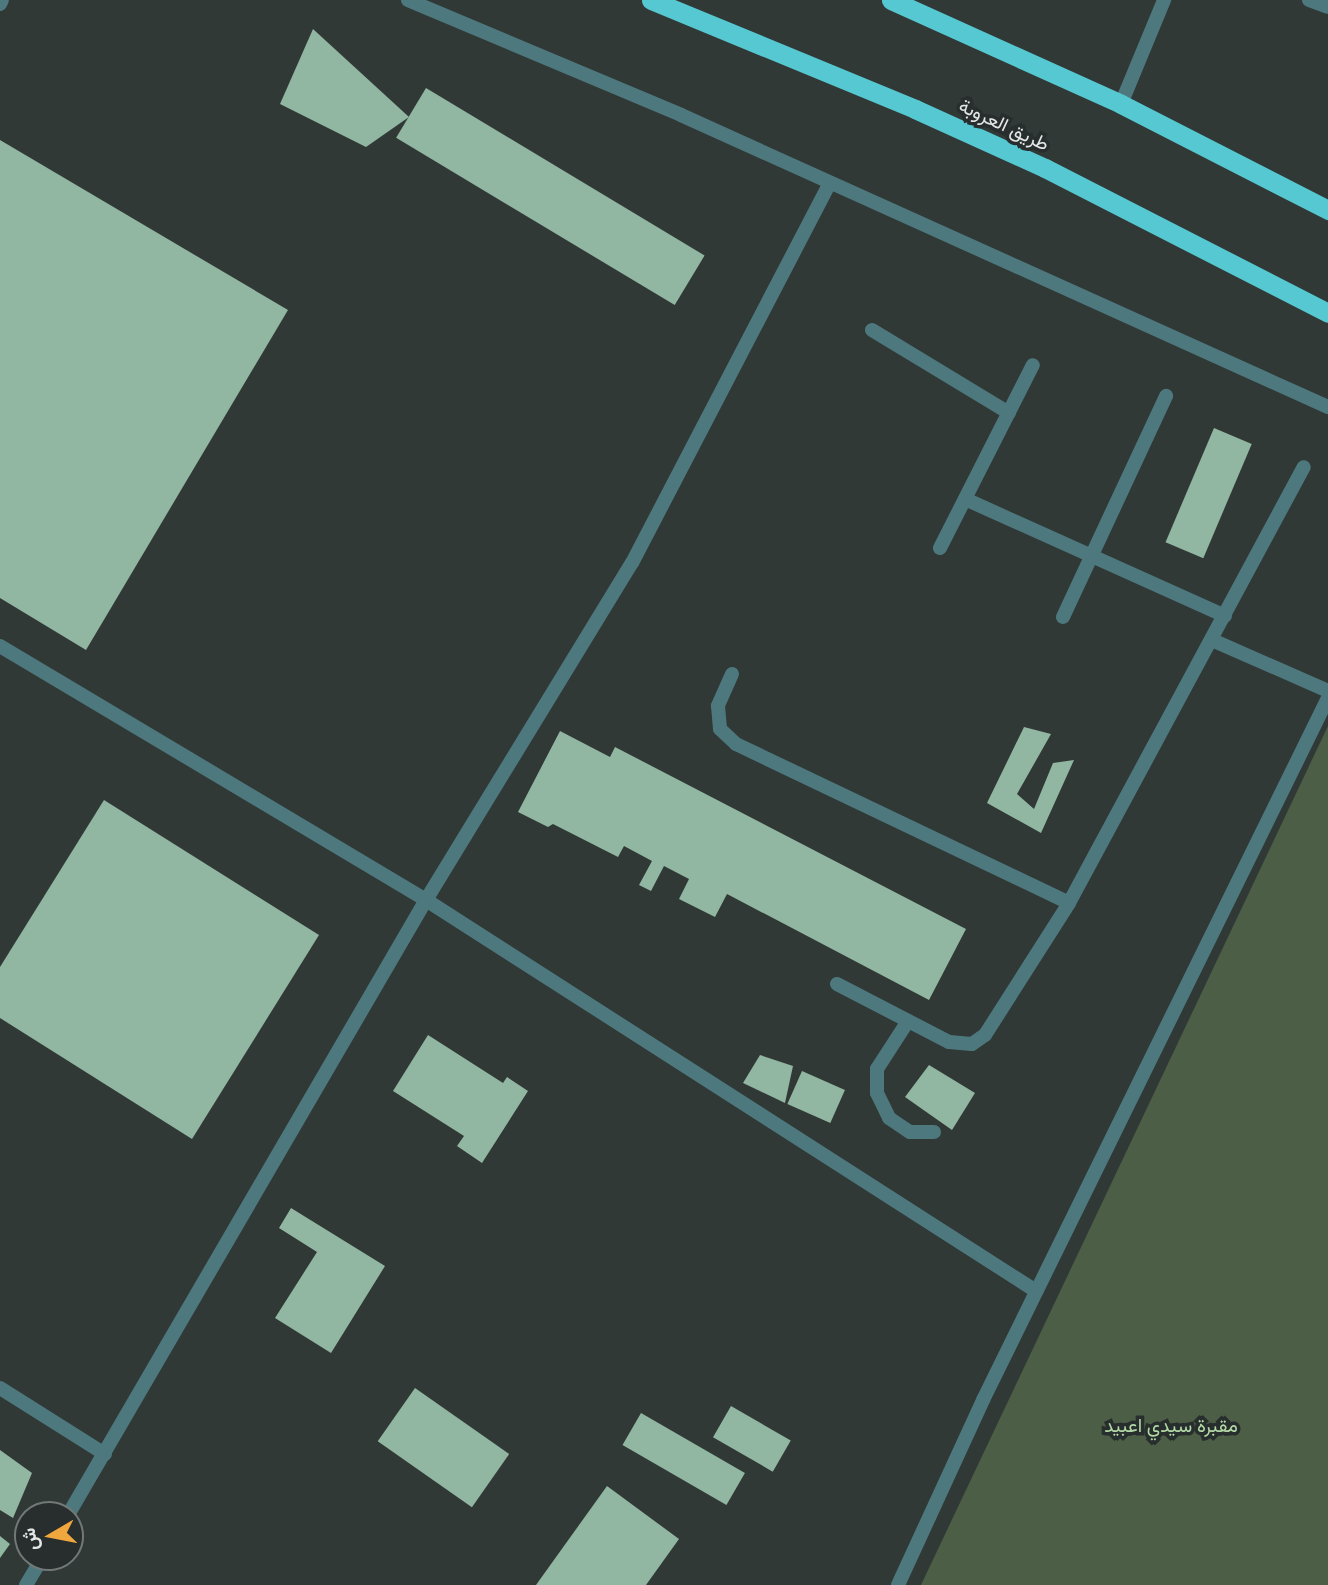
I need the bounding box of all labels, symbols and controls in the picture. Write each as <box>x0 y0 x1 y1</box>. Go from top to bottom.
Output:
street label: طريق العروبة <box>955 94 1053 156</box>
park label: مقبرة سيدي اعبيد <box>1104 1415 1238 1437</box>
north arrow <box>14 1501 84 1571</box>
text: ش <box>16 1526 43 1553</box>

